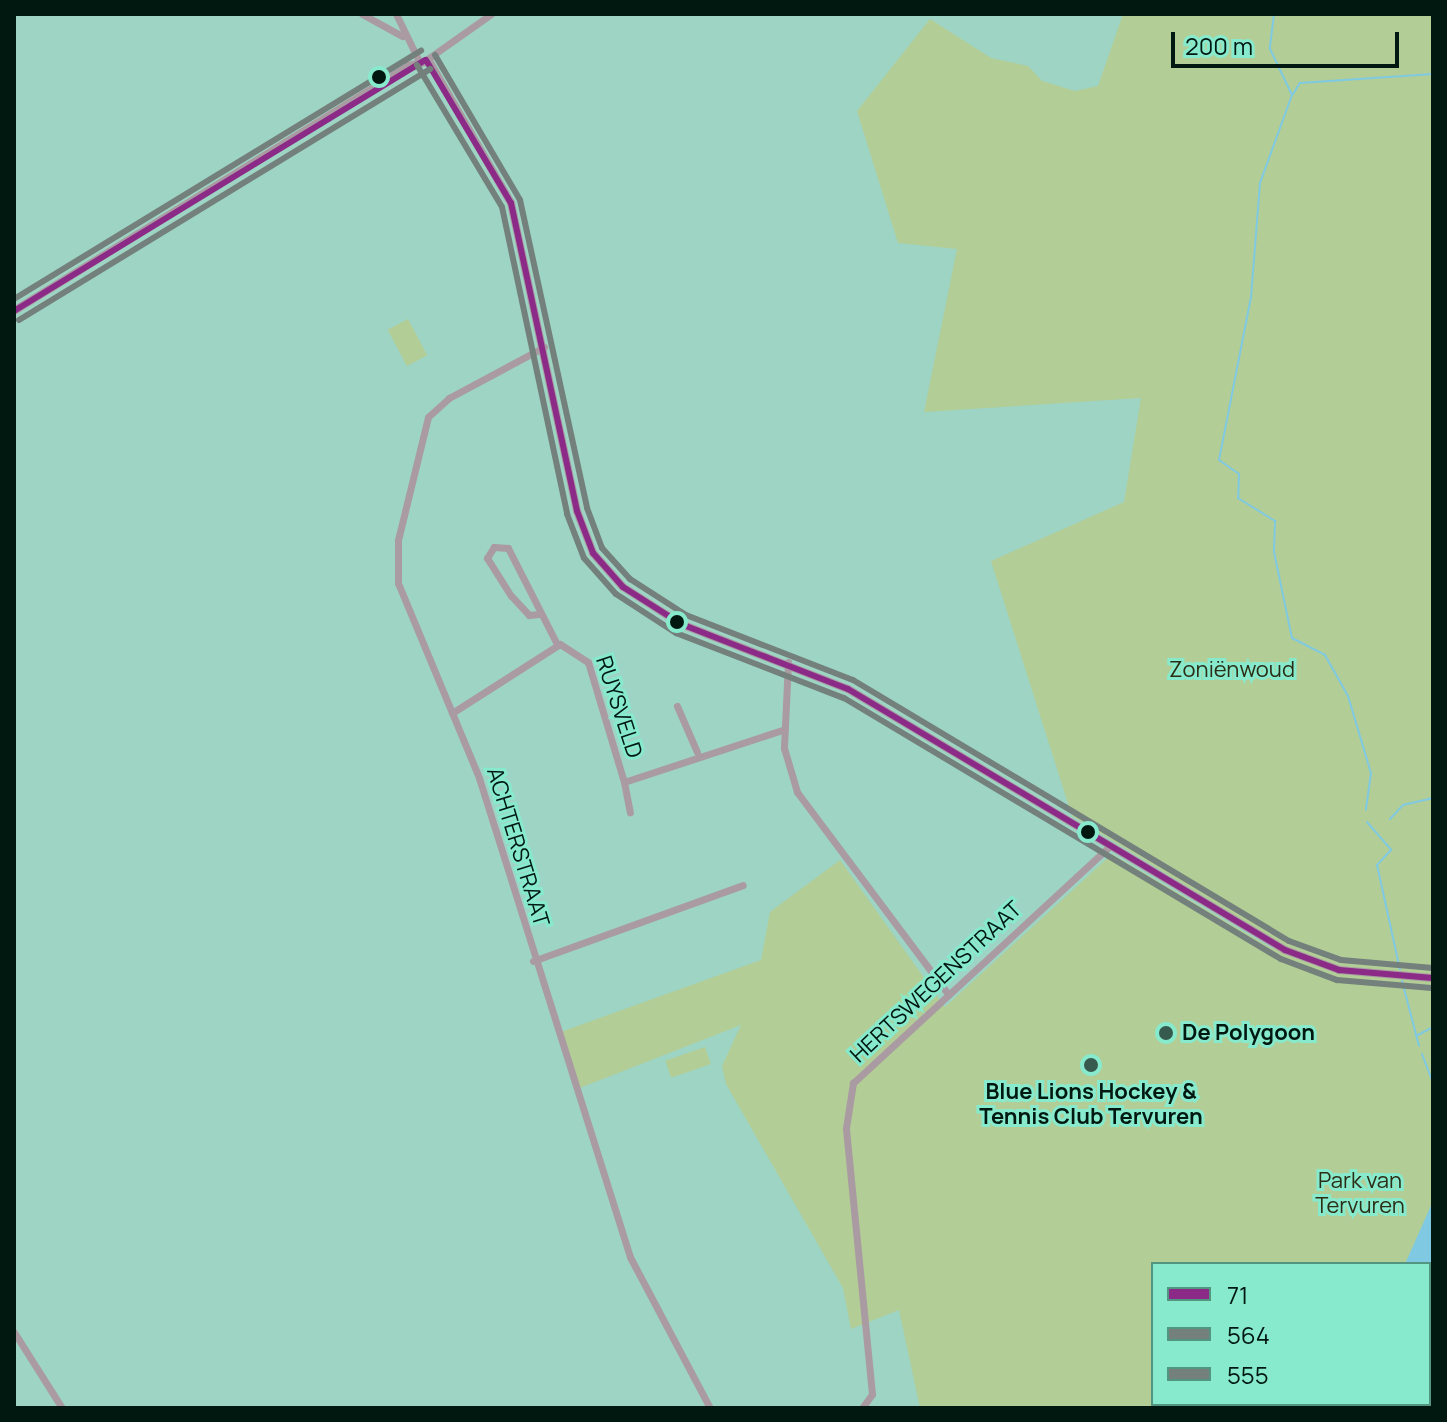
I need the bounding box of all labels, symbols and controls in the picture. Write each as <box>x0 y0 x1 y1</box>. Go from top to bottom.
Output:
scale bar <box>1175 16 1403 66</box>
text: 200 m <box>1185 29 1253 62</box>
unlabelled marker <box>371 69 387 85</box>
unlabelled marker <box>669 614 685 630</box>
street label: RUYSVELD <box>590 653 648 761</box>
park label: Zoniënwoud <box>1169 657 1295 683</box>
street label: ACHTERSTRAAT <box>481 764 555 930</box>
unlabelled marker <box>1080 824 1096 840</box>
street label: HERTSWEGENSTRAAT <box>845 896 1027 1068</box>
place label: De Polygoon <box>1182 1020 1315 1046</box>
marker: De Polygoon <box>1157 1024 1175 1042</box>
marker: Blue Lions Hockey & Tennis Club Tervuren <box>1082 1056 1100 1074</box>
place label: Blue Lions Hockey & Tennis Club Tervuren <box>979 1078 1203 1130</box>
park label: Park van Tervuren <box>1315 1167 1405 1218</box>
legend <box>1151 1262 1431 1406</box>
text: 71 <box>1227 1278 1248 1311</box>
text: 564 <box>1227 1318 1270 1351</box>
text: 555 <box>1227 1358 1269 1391</box>

